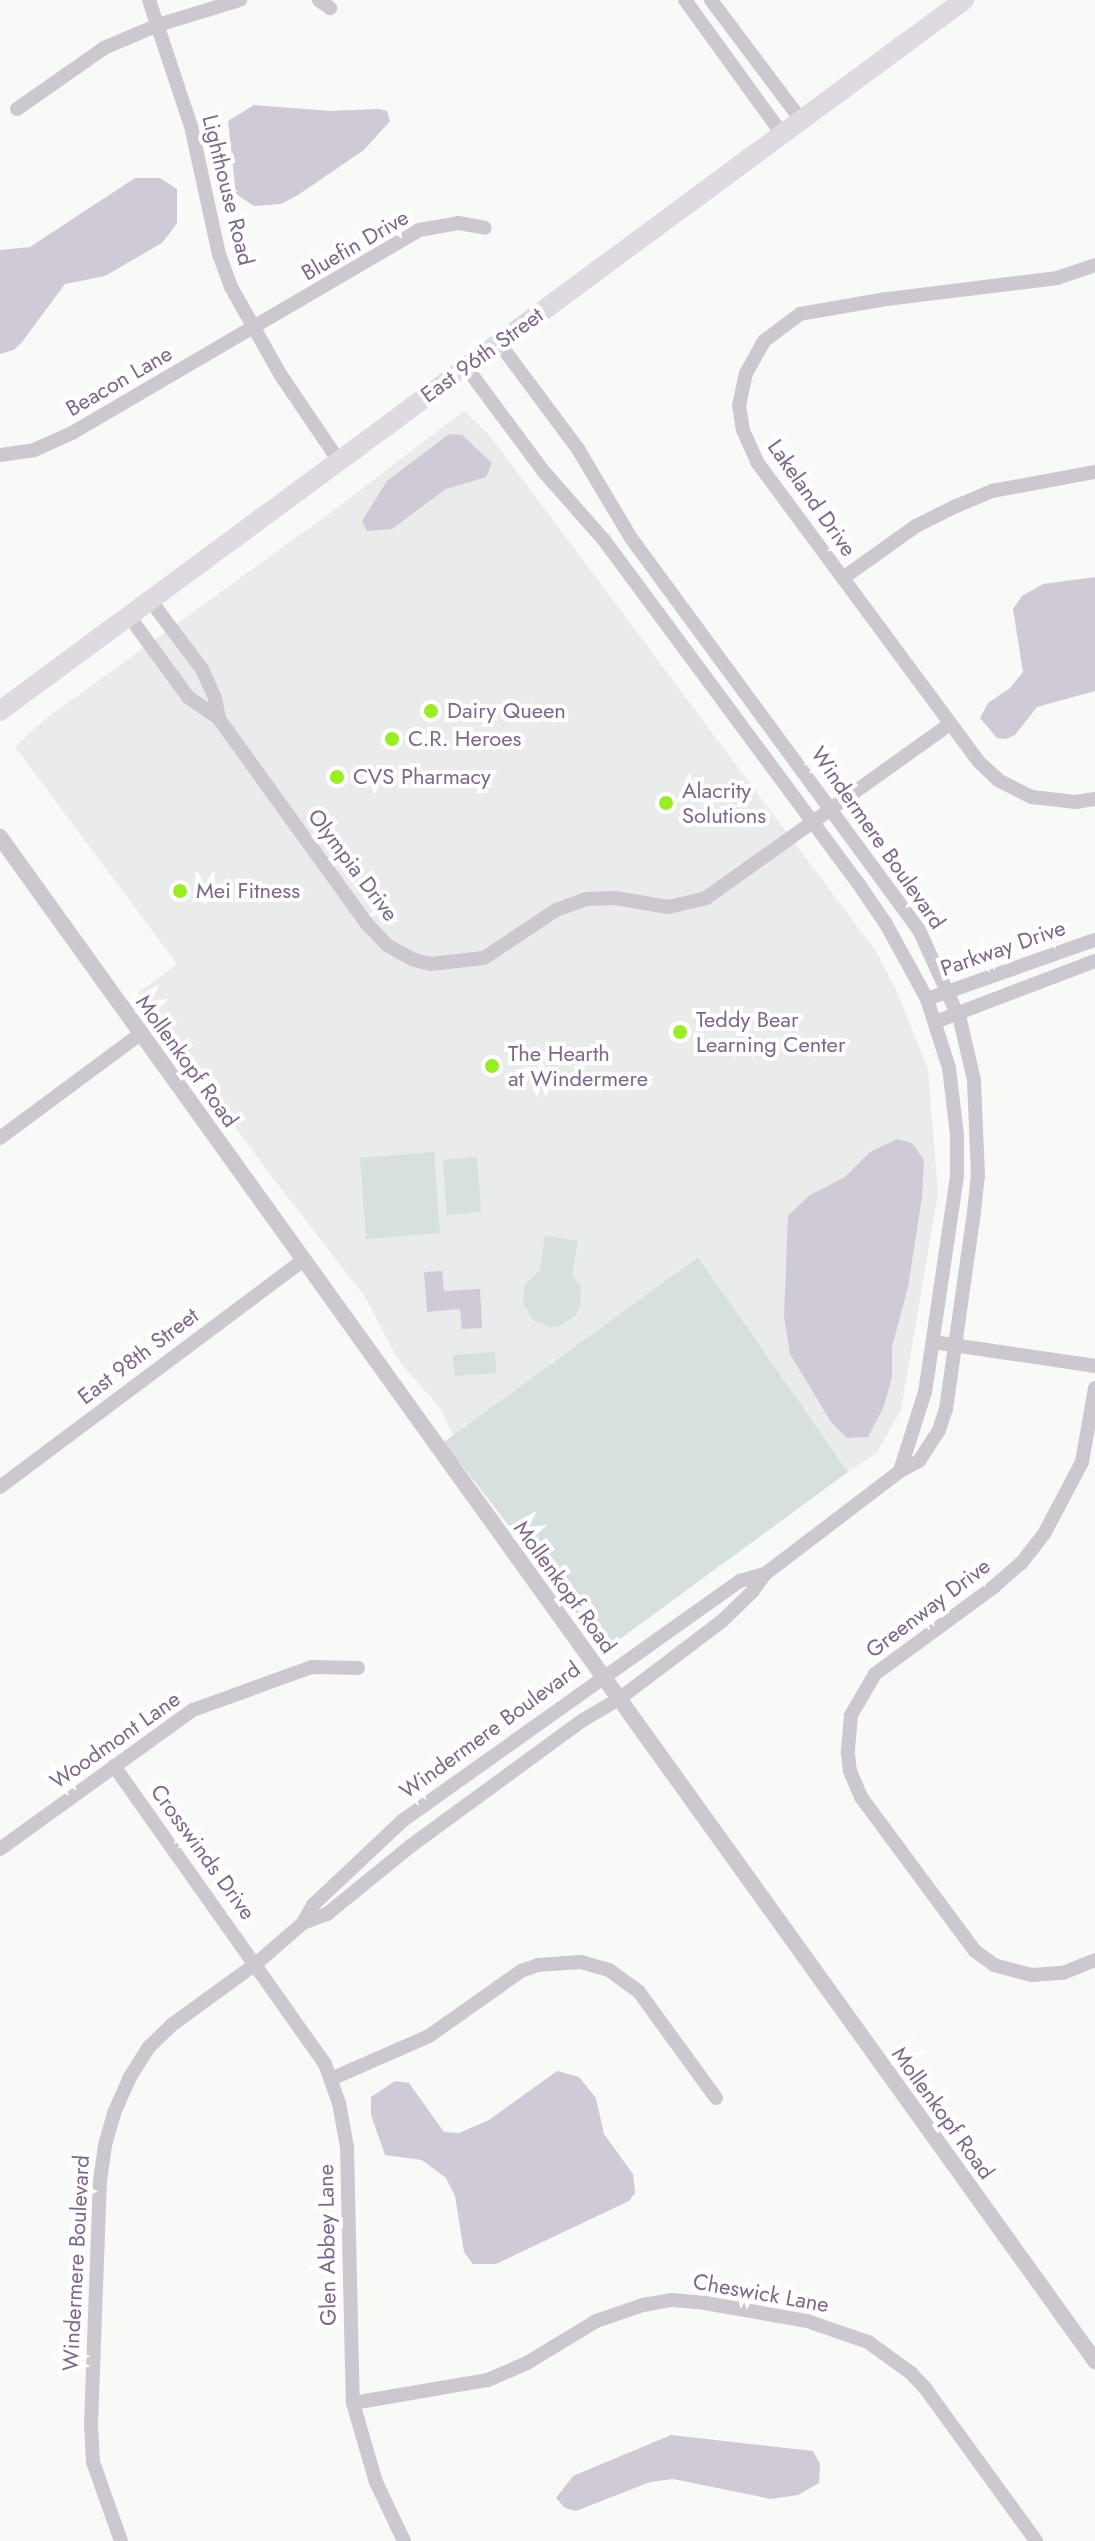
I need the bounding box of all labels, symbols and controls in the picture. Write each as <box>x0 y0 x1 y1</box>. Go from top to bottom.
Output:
street label: Lighthouse Road <box>197 112 259 268</box>
street label: Bluefin Drive <box>297 204 413 286</box>
street label: East 96th Street <box>416 302 548 408</box>
street label: Beacon Lane <box>61 340 177 422</box>
street label: Lakeland Drive <box>762 435 862 561</box>
place label: Dairy Queen <box>447 698 566 724</box>
marker: Dairy Queen <box>422 702 440 720</box>
place label: C.R. Heroes <box>408 726 521 752</box>
marker: C.R. Heroes <box>383 730 401 748</box>
street label: Windermere Boulevard <box>805 742 951 934</box>
place label: CVS Pharmacy <box>353 764 491 790</box>
marker: CVS Pharmacy <box>328 768 346 786</box>
place label: Alacrity Solutions <box>682 777 766 828</box>
marker: Alacrity Solutions <box>657 794 675 812</box>
street label: Olympia Drive <box>302 804 404 926</box>
place label: Mei Fitness <box>196 878 300 904</box>
marker: Mei Fitness <box>171 882 189 900</box>
street label: Parkway Drive <box>937 914 1069 982</box>
street label: Mollenkopf Road <box>130 990 244 1132</box>
place label: Teddy Bear Learning Center <box>696 1006 845 1058</box>
marker: Teddy Bear Learning Center <box>671 1023 689 1041</box>
place label: The Hearth at Windermere <box>508 1040 648 1092</box>
marker: The Hearth at Windermere <box>483 1057 501 1075</box>
street label: East 98th Street <box>73 1302 203 1410</box>
street label: Mollenkopf Road <box>508 1516 622 1658</box>
street label: Greenway Drive <box>861 1553 995 1663</box>
street label: Windermere Boulevard <box>395 1656 585 1804</box>
street label: Woodmont Lane <box>45 1685 185 1795</box>
street label: Crosswinds Drive <box>145 1779 261 1925</box>
street label: Mollenkopf Road <box>886 2042 1000 2184</box>
street label: Windermere Boulevard <box>57 2154 95 2372</box>
street label: Glen Abbey Lane <box>312 2164 342 2326</box>
street label: Cheswick Lane <box>691 2268 831 2318</box>

